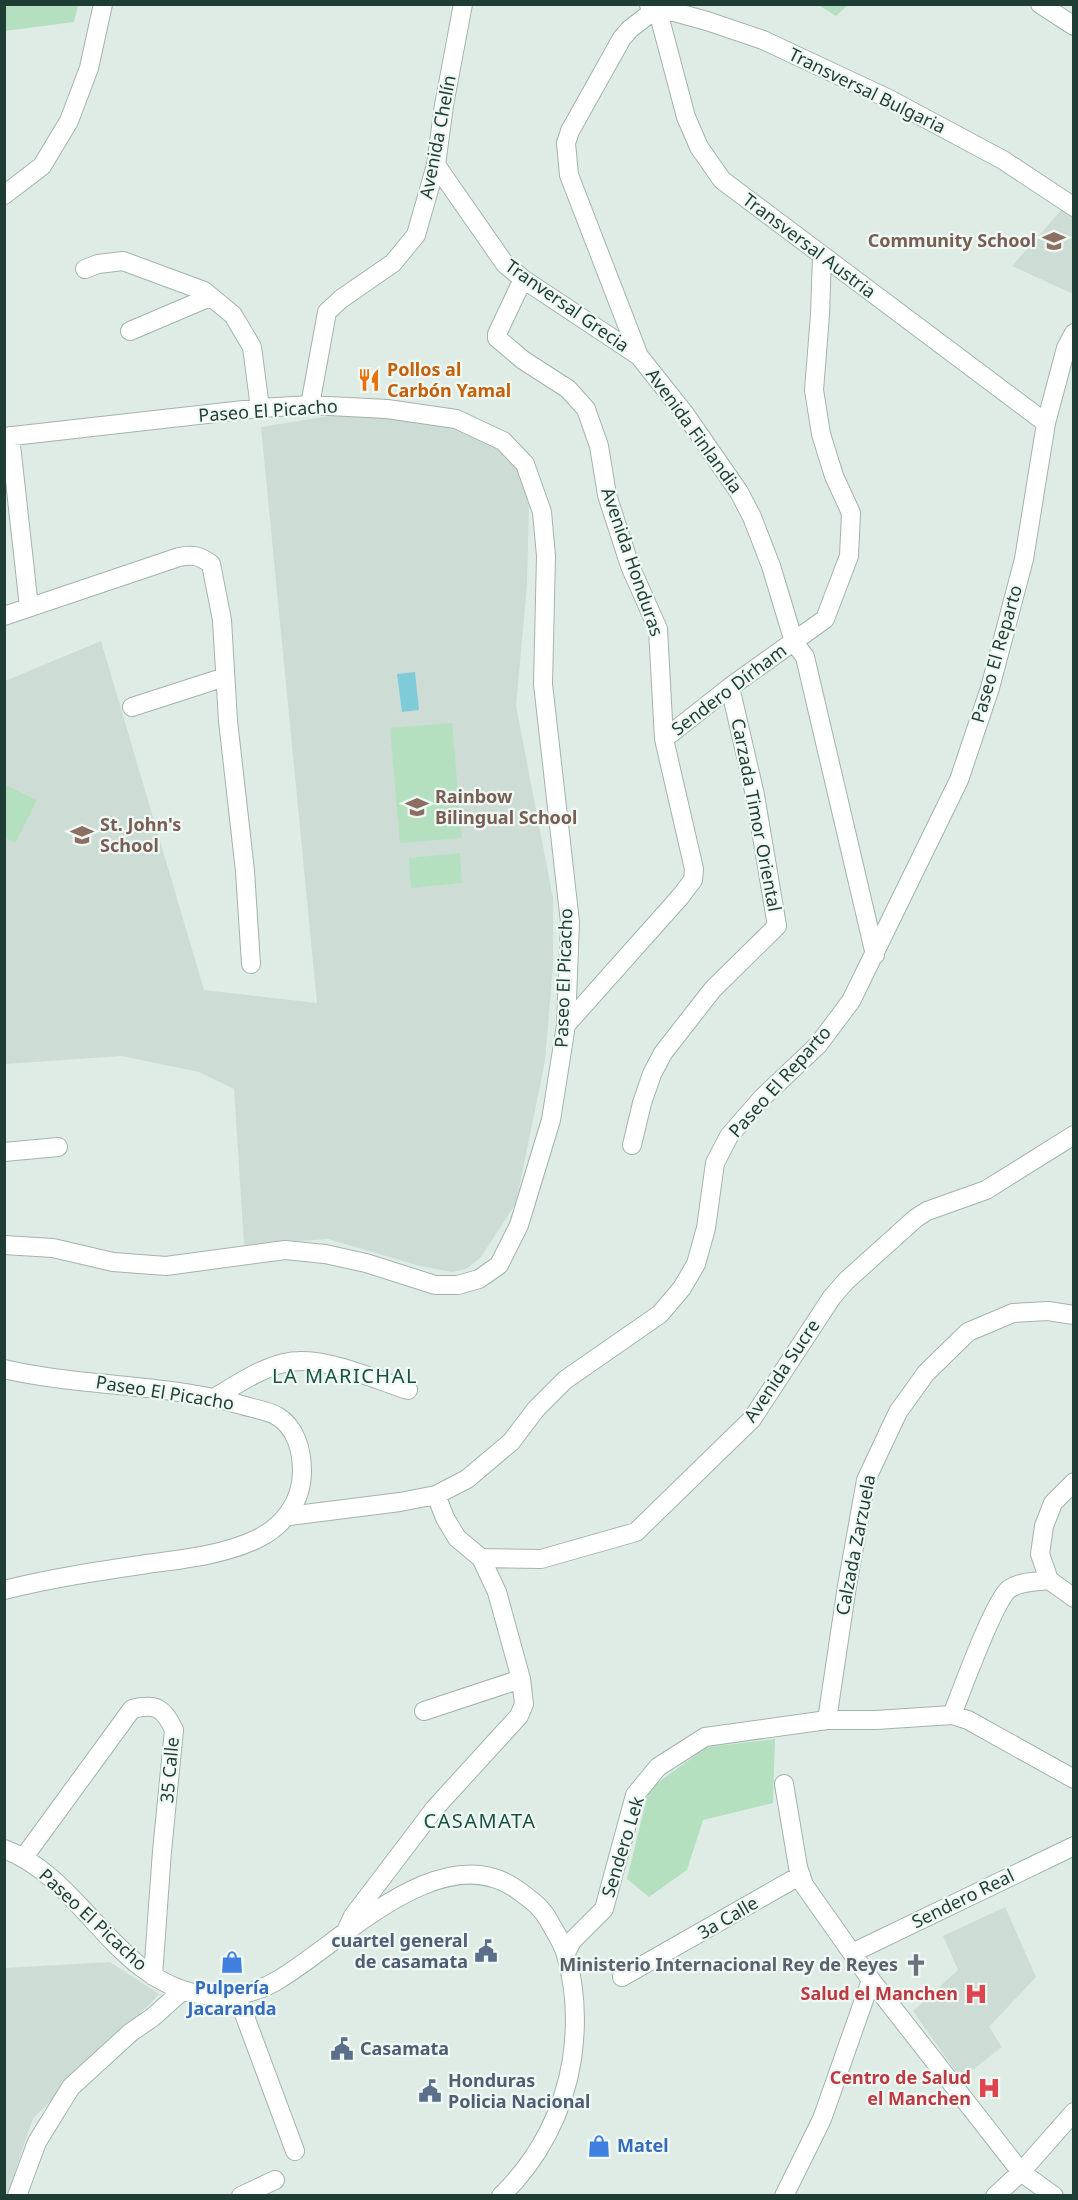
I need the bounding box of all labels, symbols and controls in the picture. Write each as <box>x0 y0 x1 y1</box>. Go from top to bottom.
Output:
street label: Transversal Bulgaria <box>785 42 950 139</box>
street label: Avenida Chelín <box>413 73 461 201</box>
street label: Transversal Austria <box>738 187 881 303</box>
place label: Community School <box>868 228 1036 252</box>
school or university icon: Community School <box>1041 228 1067 254</box>
street label: Tranversal Grecia <box>501 254 634 357</box>
place label: Pollos al Carbón Yamal <box>387 357 511 402</box>
street label: Avenida Finlandia <box>641 363 748 498</box>
restaurant icon: Pollos al Carbón Yamal <box>356 367 382 393</box>
street label: Paseo El Picacho <box>197 393 338 427</box>
street label: Avenida Honduras <box>596 484 670 639</box>
street label: Paseo El Reparto <box>965 582 1027 725</box>
street label: Sendero Dírham <box>666 638 791 740</box>
street label: Carzada Timor Oriental <box>726 716 788 914</box>
place label: Rainbow Bilingual School <box>435 784 577 829</box>
school or university icon: Rainbow Bilingual School <box>404 794 430 820</box>
place label: St. John's School <box>100 812 181 857</box>
school or university icon: St. John's School <box>69 822 95 848</box>
street label: Paseo El Picacho <box>549 908 577 1048</box>
street label: Paseo El Reparto <box>723 1021 836 1142</box>
street label: Avenida Sucre <box>738 1314 824 1427</box>
district label: LA MARICHAL <box>272 1362 418 1389</box>
street label: Paseo El Picacho <box>94 1369 236 1415</box>
street label: Calzada Zarzuela <box>830 1472 880 1617</box>
street label: 35 Calle <box>154 1736 184 1804</box>
street label: Sendero Lek <box>595 1793 649 1900</box>
district label: CASAMATA <box>423 1807 537 1834</box>
street label: Paseo El Picacho <box>34 1863 153 1976</box>
street label: Sendero Real <box>907 1863 1018 1933</box>
street label: 3a Calle <box>693 1890 762 1944</box>
place label: cuartel general de casamata <box>331 1928 468 1973</box>
public building icon: cuartel general de casamata <box>473 1938 499 1964</box>
shop icon: Pulpería Jacaranda <box>219 1949 245 1975</box>
place label: Ministerio Internacional Rey de Reyes <box>559 1952 898 1976</box>
church icon: Ministerio Internacional Rey de Reyes <box>903 1952 929 1978</box>
place label: Pulpería Jacaranda <box>185 1975 277 2020</box>
place label: Salud el Manchen <box>801 1981 958 2005</box>
hospital icon: Salud el Manchen <box>963 1981 989 2007</box>
public building icon: Casamata <box>329 2036 355 2062</box>
place label: Casamata <box>360 2036 449 2060</box>
place label: Centro de Salud el Manchen <box>830 2065 971 2110</box>
place label: Honduras Policia Nacional <box>448 2068 591 2113</box>
hospital icon: Centro de Salud el Manchen <box>976 2075 1002 2101</box>
public building icon: Honduras Policia Nacional <box>417 2078 443 2104</box>
shop icon: Matel <box>586 2133 612 2159</box>
place label: Matel <box>617 2133 669 2157</box>

